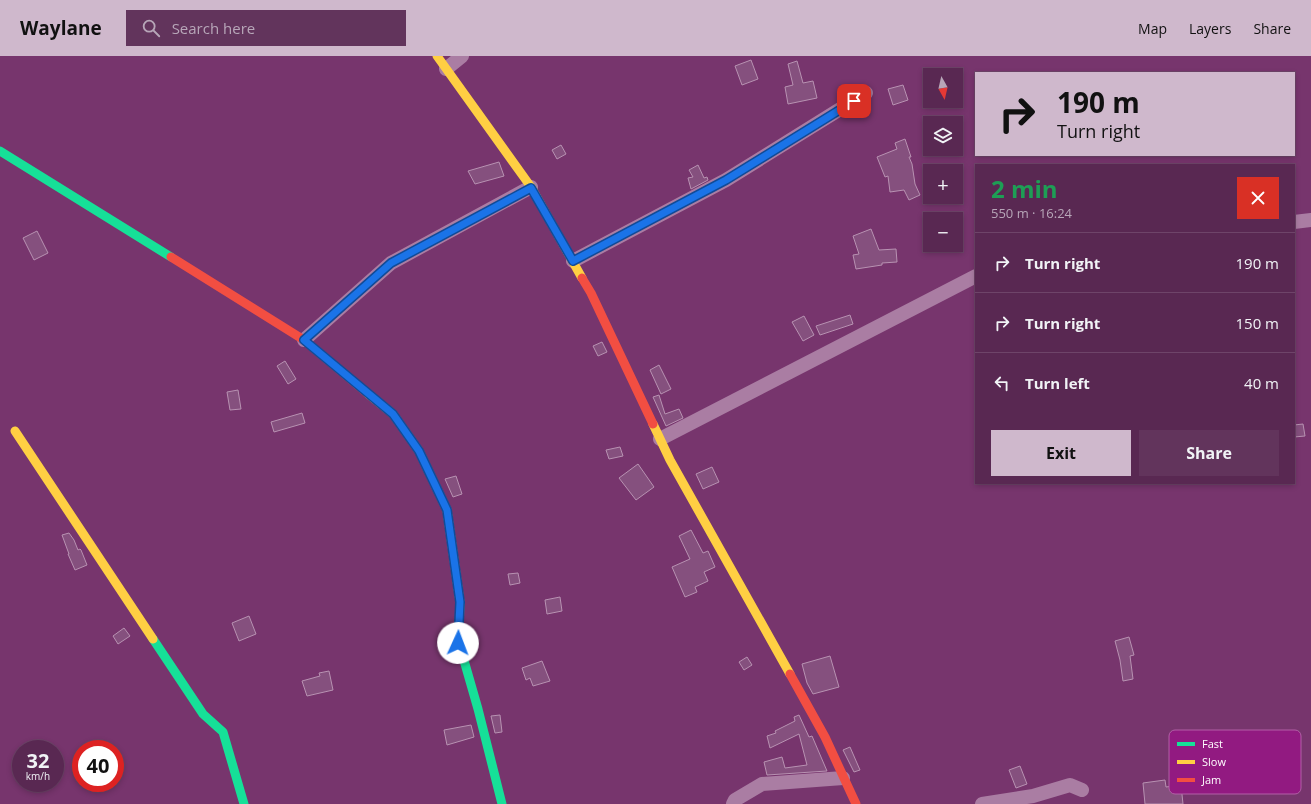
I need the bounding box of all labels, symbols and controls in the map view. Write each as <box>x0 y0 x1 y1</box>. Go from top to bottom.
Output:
search box <box>126 10 406 46</box>
text: Waylane <box>20 15 102 41</box>
icon: search <box>140 17 162 39</box>
text: Search here <box>172 18 255 38</box>
text: Map <box>1138 19 1167 38</box>
text: Layers <box>1189 19 1231 38</box>
text: Share <box>1253 19 1291 38</box>
north arrow <box>923 68 963 108</box>
map controls <box>923 68 963 252</box>
text: 190 m <box>1057 83 1140 121</box>
pin <box>837 84 871 118</box>
icon: right <box>991 88 1043 140</box>
icon: arrive <box>843 90 865 112</box>
button: layers <box>923 116 963 156</box>
text: Turn right <box>1057 119 1140 143</box>
button: + <box>923 164 963 204</box>
text: 2 min <box>991 172 1058 205</box>
button: close <box>1237 177 1279 219</box>
text: 550 m · 16:24 <box>991 204 1072 222</box>
button: − <box>923 212 963 252</box>
icon: right <box>991 252 1013 274</box>
text: Turn right <box>1025 253 1100 273</box>
text: 190 m <box>1235 253 1279 273</box>
icon: right <box>991 312 1013 334</box>
text: Turn right <box>1025 313 1100 333</box>
text: 150 m <box>1235 313 1279 333</box>
icon: left <box>991 372 1013 394</box>
text: Turn left <box>1025 373 1090 393</box>
text: 40 m <box>1244 373 1279 393</box>
button: Exit <box>991 430 1131 476</box>
button: Share <box>1139 430 1279 476</box>
position arrow <box>437 622 479 664</box>
legend <box>1169 730 1301 794</box>
text: Fast <box>1202 736 1223 751</box>
speed limit sign: 40 <box>72 740 124 792</box>
text: 32 <box>27 747 49 774</box>
text: Slow <box>1202 754 1226 769</box>
text: km/h <box>26 769 50 783</box>
text: Jam <box>1201 772 1221 787</box>

